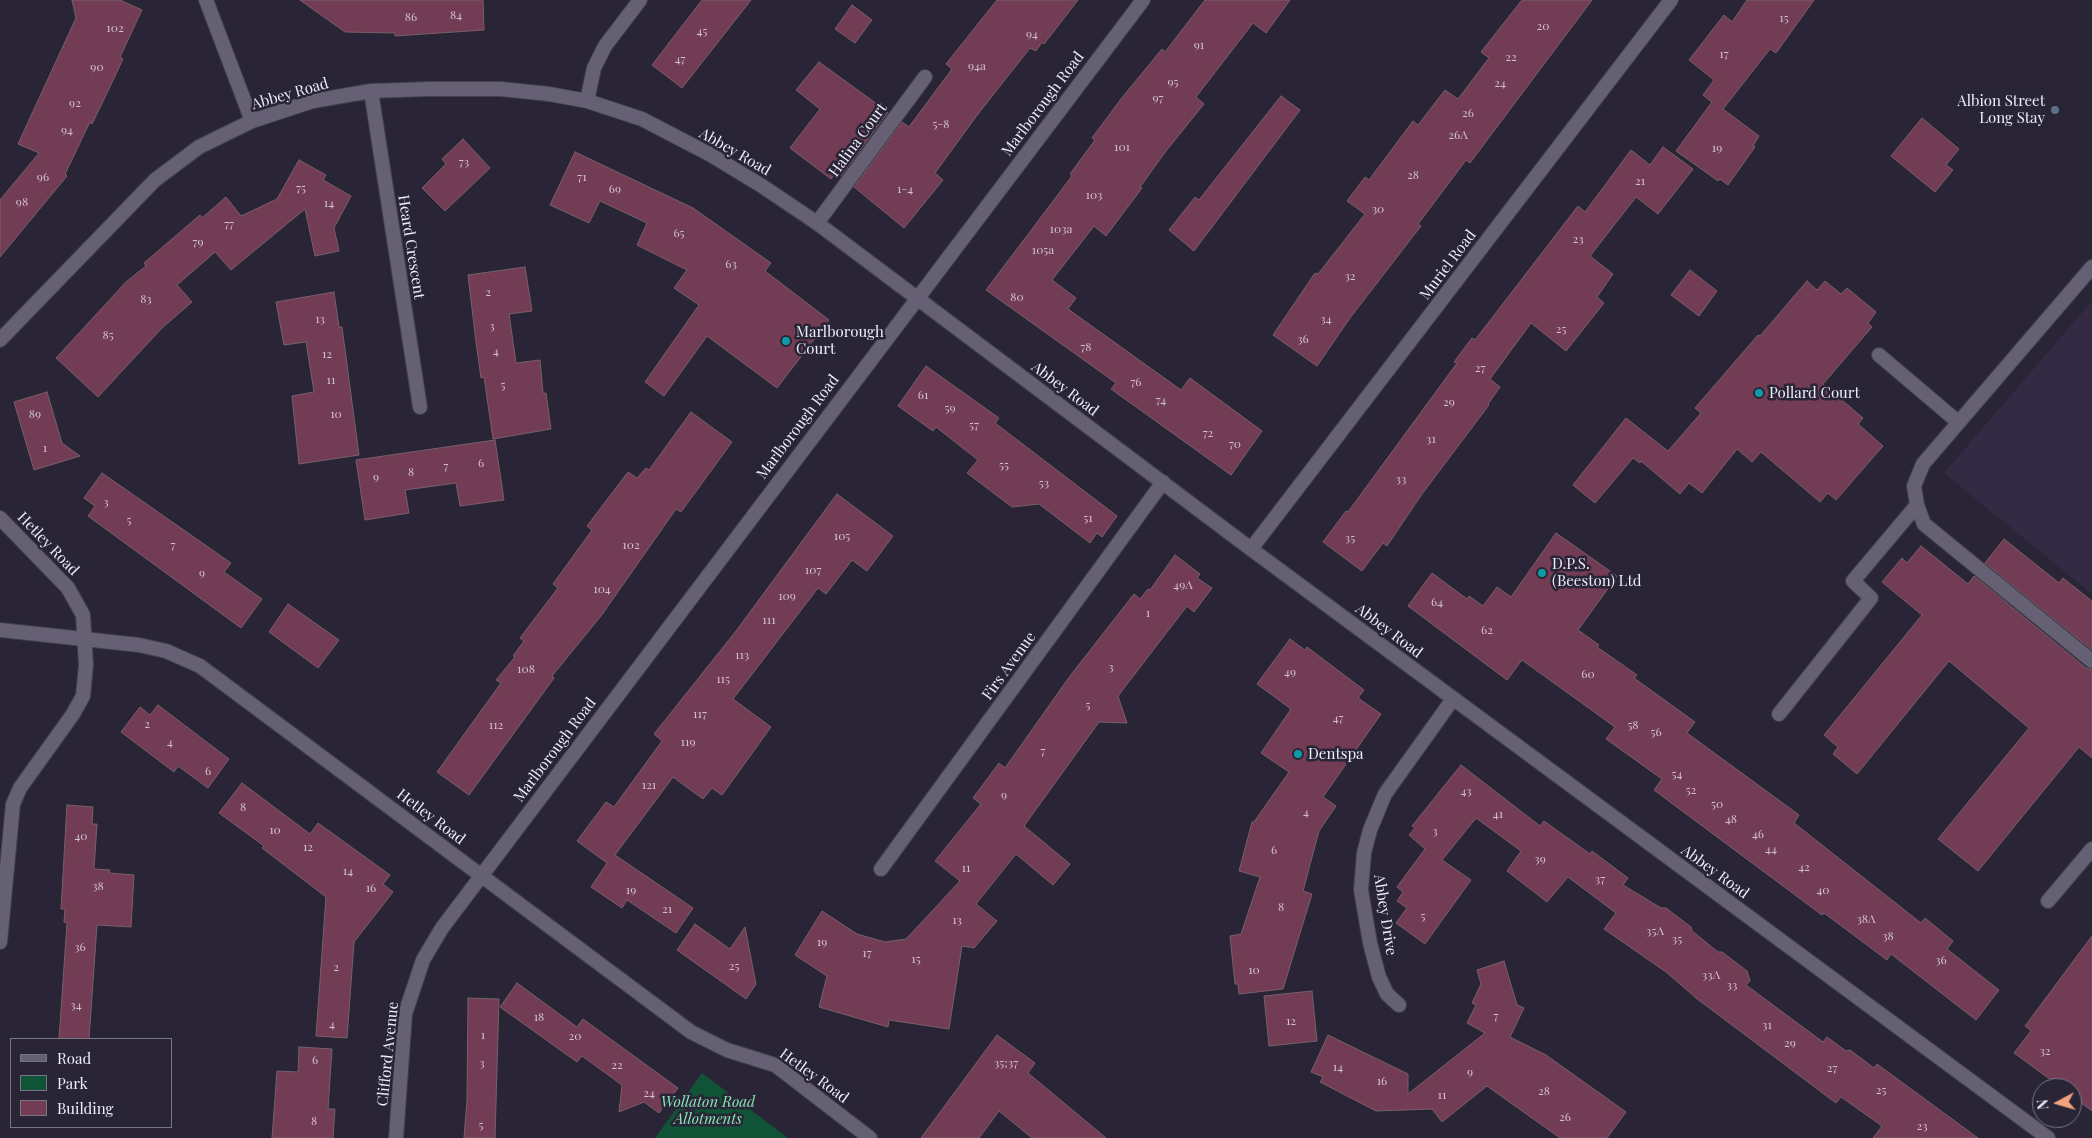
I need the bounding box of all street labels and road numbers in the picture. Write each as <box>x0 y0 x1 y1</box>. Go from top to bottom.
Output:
street label: Marlborough Road <box>998 48 1088 160</box>
street label: Abbey Road <box>249 74 331 114</box>
street label: Halina Court <box>825 100 891 180</box>
street label: Abbey Road <box>696 124 774 180</box>
street label: Heard Crescent <box>394 194 428 300</box>
street label: Muriel Road <box>1416 227 1480 303</box>
street label: Abbey Road <box>1028 358 1102 420</box>
street label: Marlborough Road <box>753 371 843 483</box>
street label: Hetley Road <box>13 509 83 579</box>
street label: Abbey Road <box>1352 600 1426 662</box>
street label: Firs Avenue <box>978 629 1040 703</box>
street label: Marlborough Road <box>510 694 600 806</box>
street label: Hetley Road <box>393 785 469 849</box>
street label: Abbey Road <box>1678 841 1752 903</box>
street label: Abbey Drive <box>1370 873 1400 957</box>
street label: Clifford Avenue <box>374 1001 402 1107</box>
street label: Hetley Road <box>776 1045 852 1107</box>

